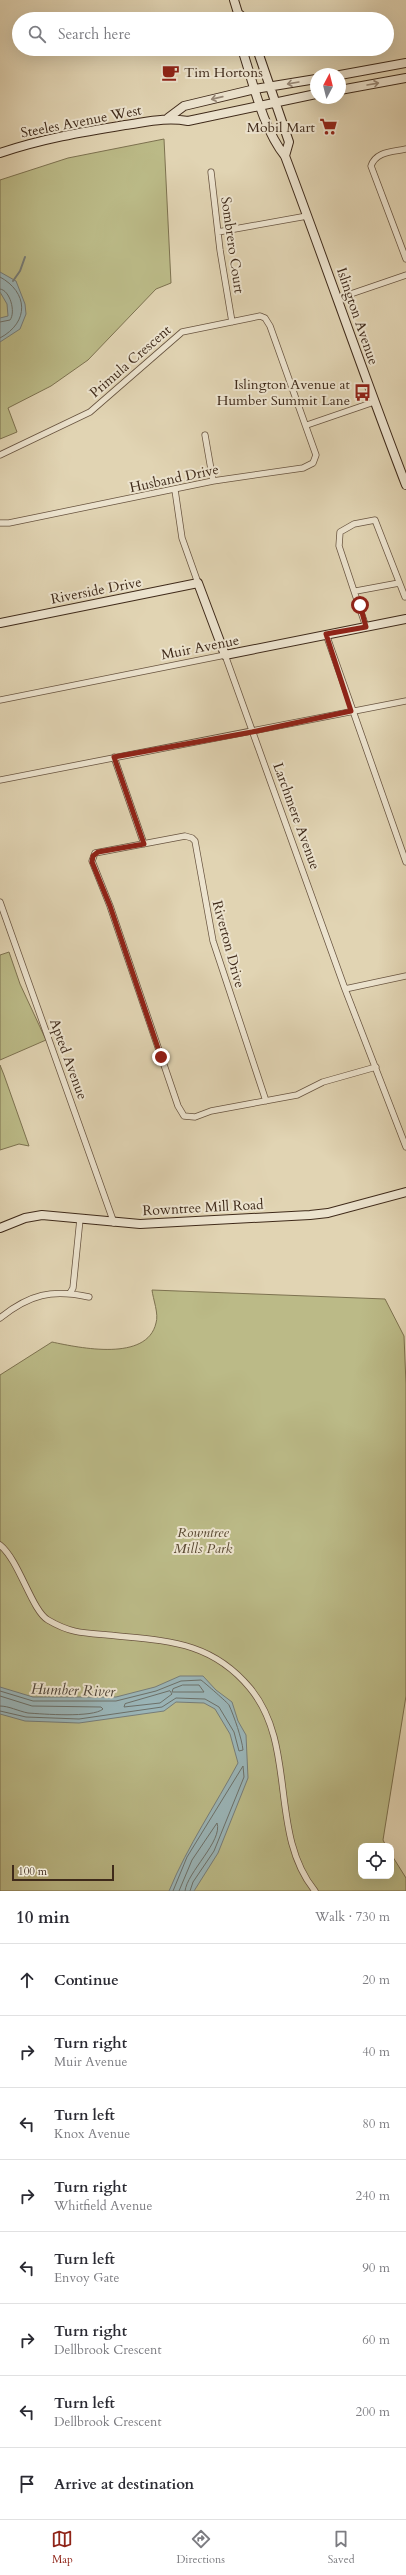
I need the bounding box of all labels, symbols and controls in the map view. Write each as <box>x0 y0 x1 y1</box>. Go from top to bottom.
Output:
search box <box>12 12 394 56</box>
icon: search <box>26 23 48 45</box>
text: Search here <box>58 24 131 44</box>
cafe icon: Tim Hortons <box>161 62 181 82</box>
place label: Tim Hortons <box>184 63 263 82</box>
north arrow <box>310 68 346 104</box>
one-way arrow <box>287 79 300 87</box>
one-way arrow <box>366 80 379 88</box>
one-way arrow <box>211 95 224 103</box>
street label: Steeles Avenue West <box>19 100 144 143</box>
supermarket icon: Mobil Mart <box>318 117 338 137</box>
place label: Mobil Mart <box>247 118 316 137</box>
street label: Sombrero Court <box>216 196 249 295</box>
street label: Islington Avenue <box>332 265 383 367</box>
street label: Primula Crescent <box>86 320 176 402</box>
place label: Islington Avenue at Humber Summit Lane <box>217 375 351 410</box>
bus stop icon: Islington Avenue at Humber Summit Lane <box>353 382 373 402</box>
street label: Husband Drive <box>128 460 220 497</box>
street label: Riverside Drive <box>49 572 143 609</box>
route start <box>351 596 369 614</box>
street label: Muir Avenue <box>159 631 241 664</box>
street label: Larchmere Avenue <box>268 760 325 872</box>
street label: Riverton Drive <box>208 898 249 990</box>
street label: Apted Avenue <box>45 1016 92 1102</box>
route end <box>152 1048 170 1066</box>
street label: Rowntree Mill Road <box>142 1195 265 1220</box>
park label: Rowntree Mills Park <box>173 1523 233 1558</box>
water label: Humber River <box>31 1679 117 1702</box>
map controls <box>358 1843 394 1879</box>
button: locate <box>358 1843 394 1879</box>
scale bar <box>12 1863 114 1882</box>
text: 100 m <box>18 1864 47 1879</box>
text: 10 min <box>16 1906 70 1929</box>
text: Walk · 730 m <box>315 1908 390 1926</box>
icon: ahead <box>16 1969 38 1991</box>
text: Continue <box>54 1970 119 1990</box>
text: 20 m <box>362 1971 390 1989</box>
text: Turn right <box>54 2033 127 2053</box>
icon: right <box>16 2041 38 2063</box>
text: 40 m <box>362 2043 390 2061</box>
text: Muir Avenue <box>54 2053 127 2071</box>
text: Turn left <box>54 2105 115 2125</box>
icon: left <box>16 2113 38 2135</box>
text: 80 m <box>362 2115 390 2133</box>
text: Knox Avenue <box>54 2125 130 2143</box>
text: Turn right <box>54 2177 127 2197</box>
icon: right <box>16 2185 38 2207</box>
text: 240 m <box>356 2187 390 2205</box>
text: Whitfield Avenue <box>54 2197 152 2215</box>
text: Turn left <box>54 2249 115 2269</box>
icon: left <box>16 2257 38 2279</box>
text: 90 m <box>362 2259 390 2277</box>
text: Envoy Gate <box>54 2269 119 2287</box>
text: Turn right <box>54 2321 127 2341</box>
icon: right <box>16 2329 38 2351</box>
text: 60 m <box>362 2331 390 2349</box>
text: Dellbrook Crescent <box>54 2341 162 2359</box>
text: Turn left <box>54 2393 115 2413</box>
icon: left <box>16 2401 38 2423</box>
text: 200 m <box>356 2403 390 2421</box>
text: Dellbrook Crescent <box>54 2413 162 2431</box>
icon: arrive <box>16 2473 38 2495</box>
text: Arrive at destination <box>54 2474 194 2494</box>
tab: Map <box>51 2528 73 2567</box>
tab: Directions <box>176 2528 225 2567</box>
tab: Saved <box>328 2528 355 2567</box>

